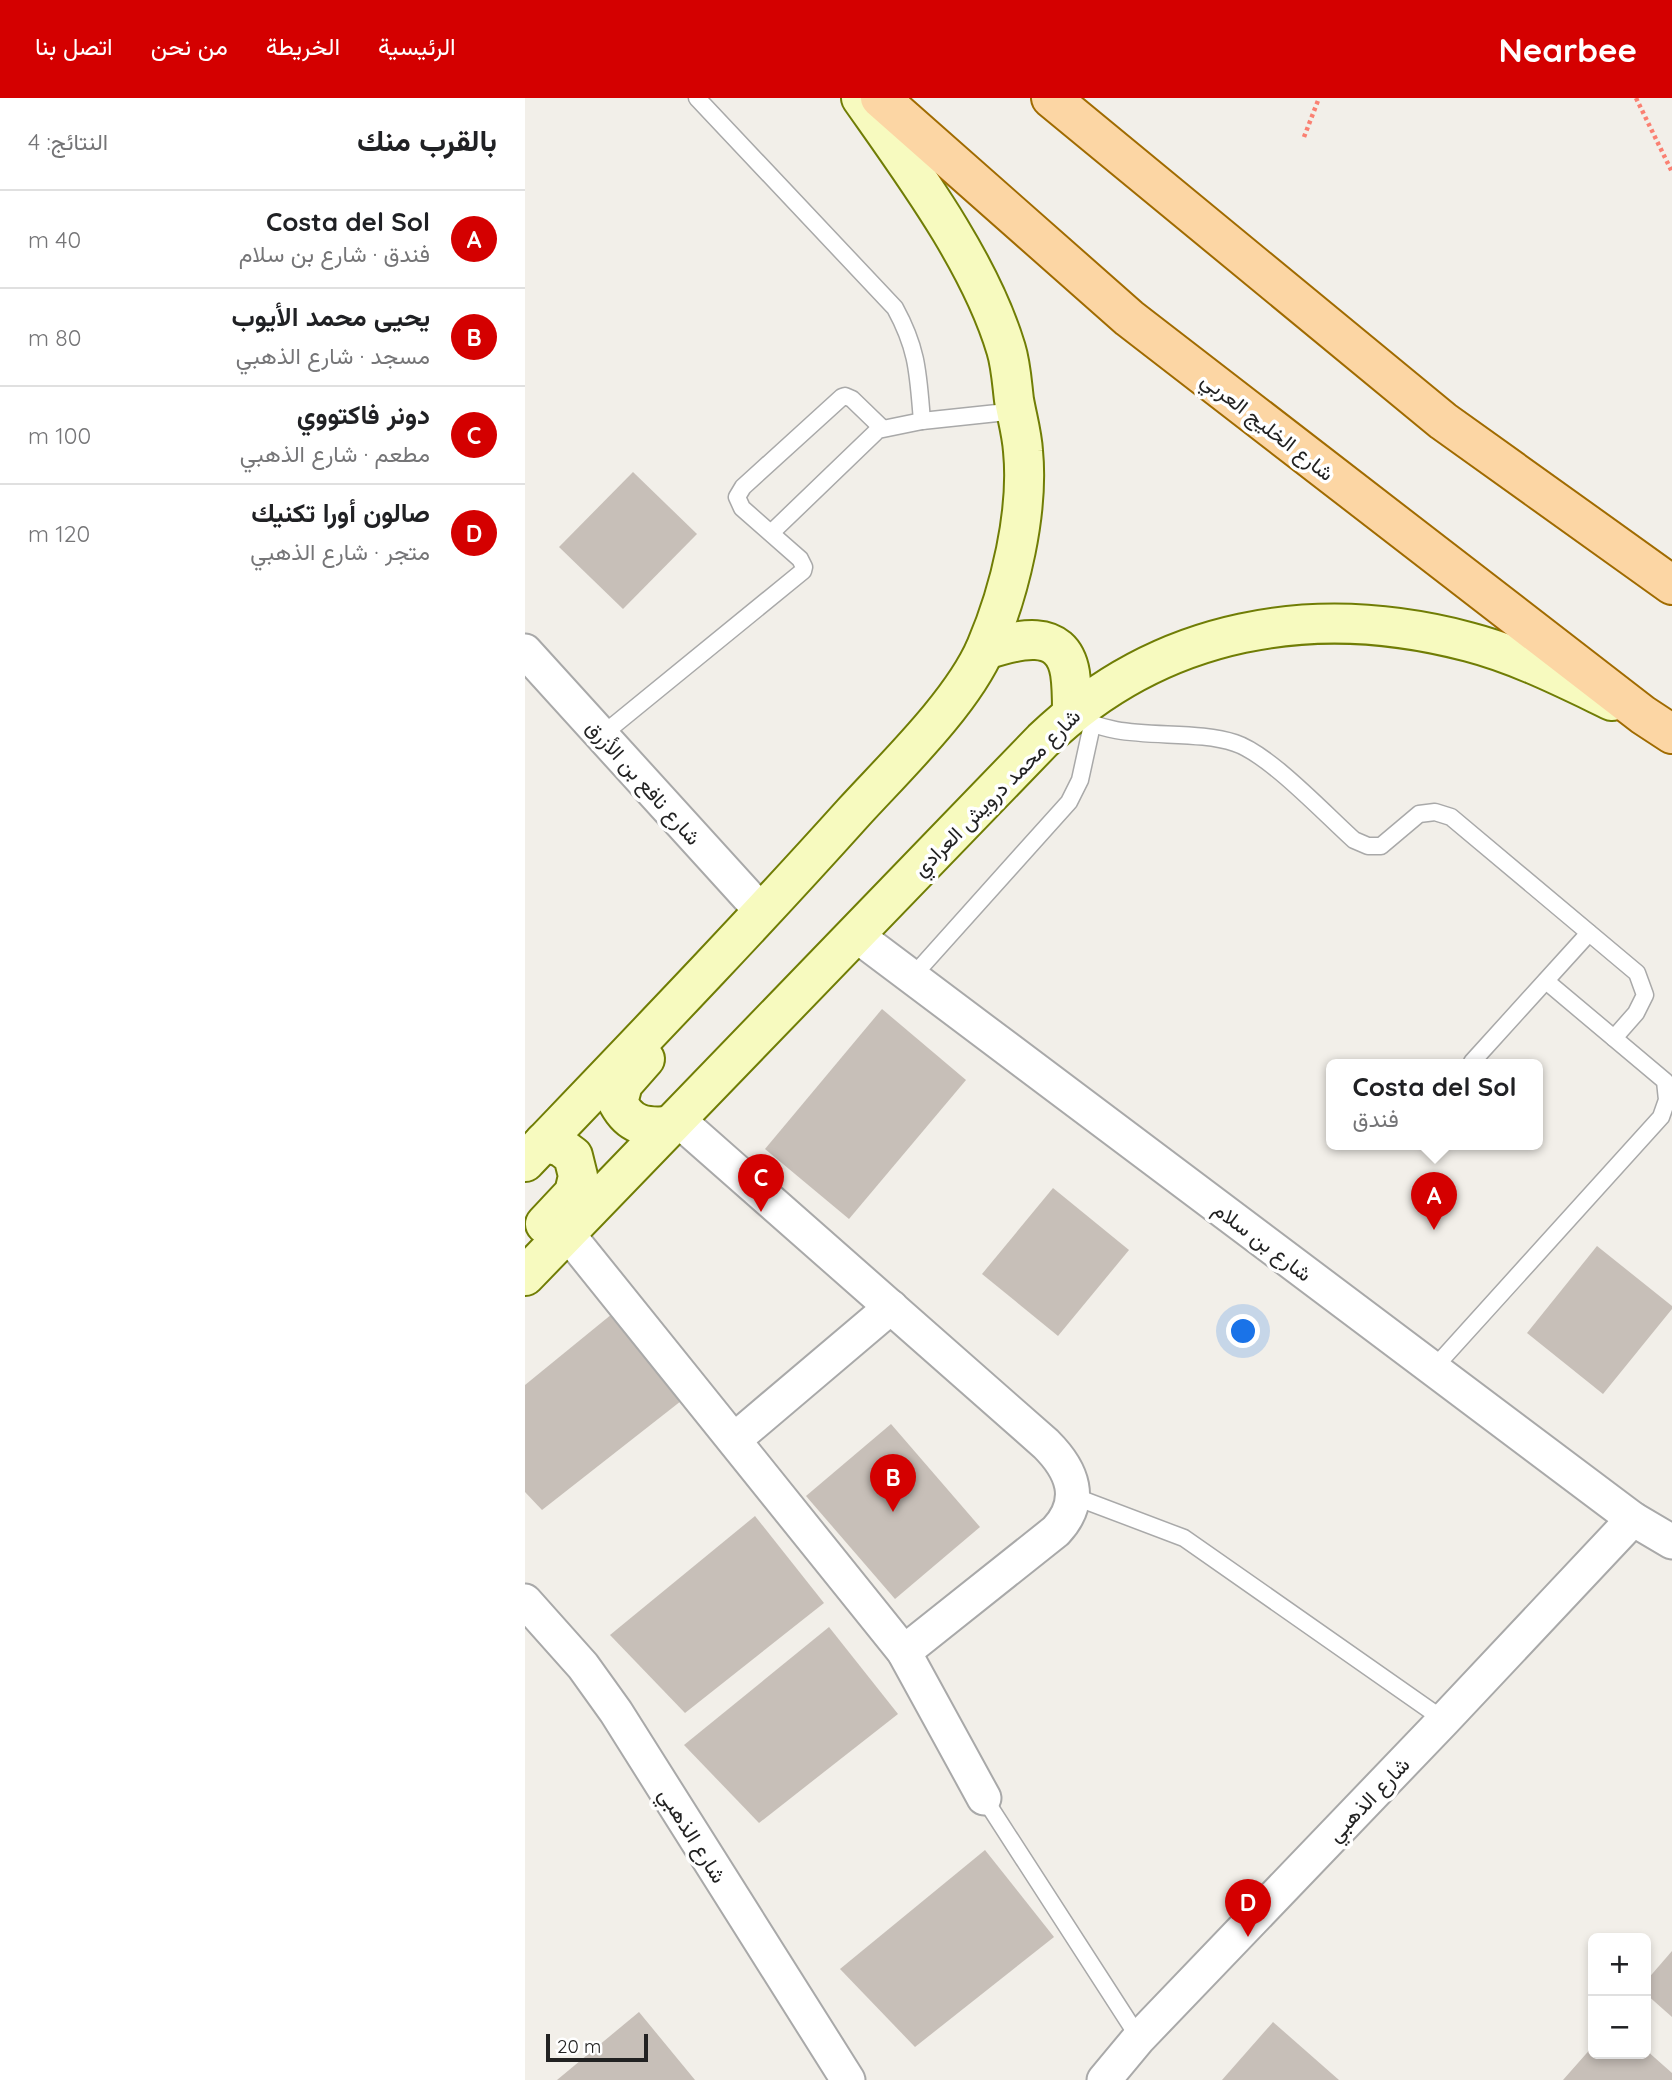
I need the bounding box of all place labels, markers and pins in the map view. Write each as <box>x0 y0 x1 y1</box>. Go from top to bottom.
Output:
pin: C <box>738 1154 784 1212</box>
pin: A <box>1411 1172 1457 1230</box>
pin: B <box>870 1454 916 1512</box>
pin: D <box>1225 1879 1271 1937</box>

